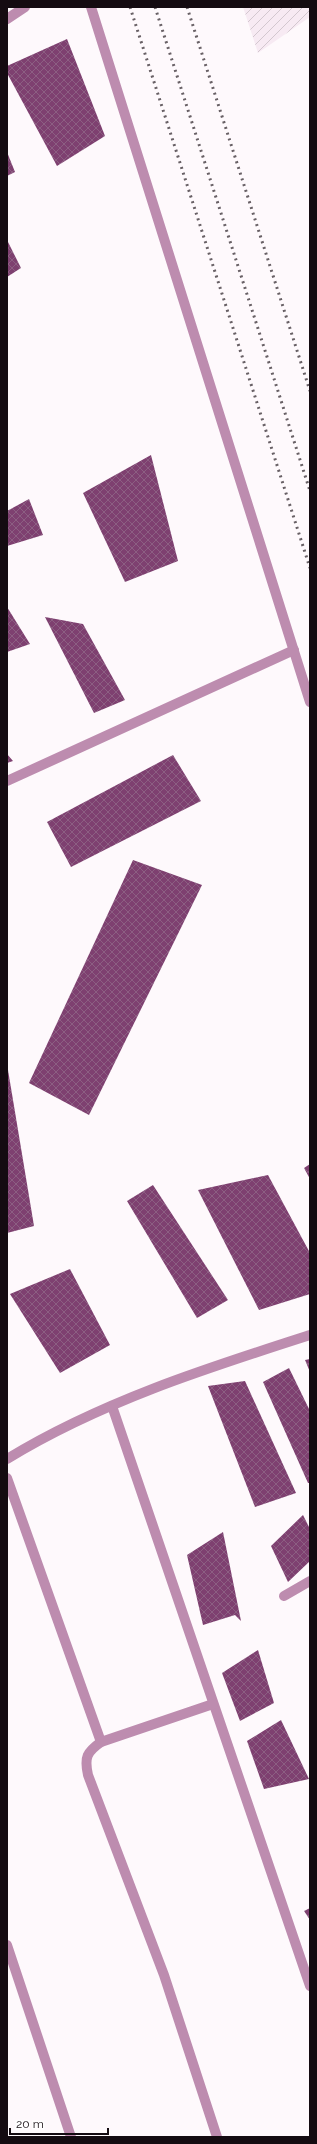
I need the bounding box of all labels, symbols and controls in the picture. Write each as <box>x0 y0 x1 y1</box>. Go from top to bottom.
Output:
scale bar <box>10 2110 108 2136</box>
text: 20 m <box>16 2117 44 2131</box>

